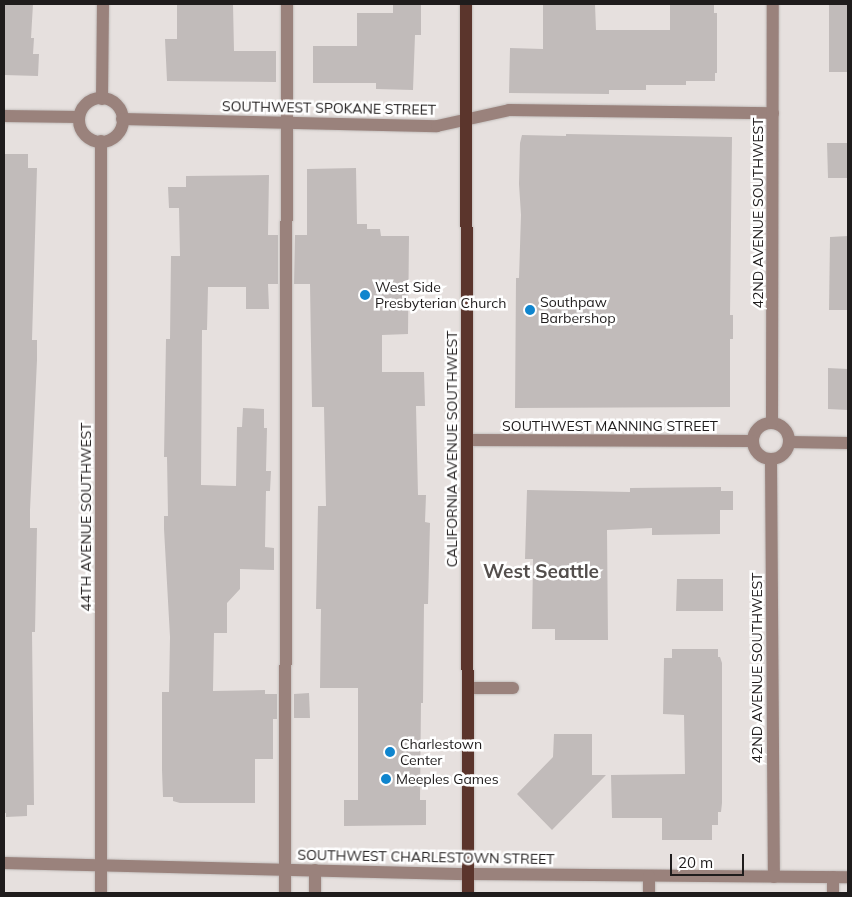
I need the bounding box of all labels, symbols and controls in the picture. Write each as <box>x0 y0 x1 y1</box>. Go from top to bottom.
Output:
street label: SOUTHWEST SPOKANE STREET <box>222 98 436 118</box>
street label: 42ND AVENUE SOUTHWEST <box>750 117 766 309</box>
place label: West Side Presbyterian Church <box>375 279 506 312</box>
marker: West Side Presbyterian Church <box>359 289 371 301</box>
place label: Southpaw Barbershop <box>540 294 616 326</box>
marker: Southpaw Barbershop <box>524 304 536 316</box>
street label: CALIFORNIA AVENUE SOUTHWEST <box>444 331 460 567</box>
street label: SOUTHWEST MANNING STREET <box>502 418 718 434</box>
street label: 44TH AVENUE SOUTHWEST <box>78 422 94 612</box>
district label: West Seattle <box>483 561 599 583</box>
street label: 42ND AVENUE SOUTHWEST <box>749 572 765 764</box>
place label: Charlestown Center <box>400 736 482 769</box>
marker: Charlestown Center <box>384 746 396 758</box>
place label: Meeples Games <box>396 771 499 787</box>
marker: Meeples Games <box>380 773 392 785</box>
scale bar <box>672 844 746 876</box>
street label: SOUTHWEST CHARLESTOWN STREET <box>297 846 555 868</box>
text: 20 m <box>678 853 713 872</box>

